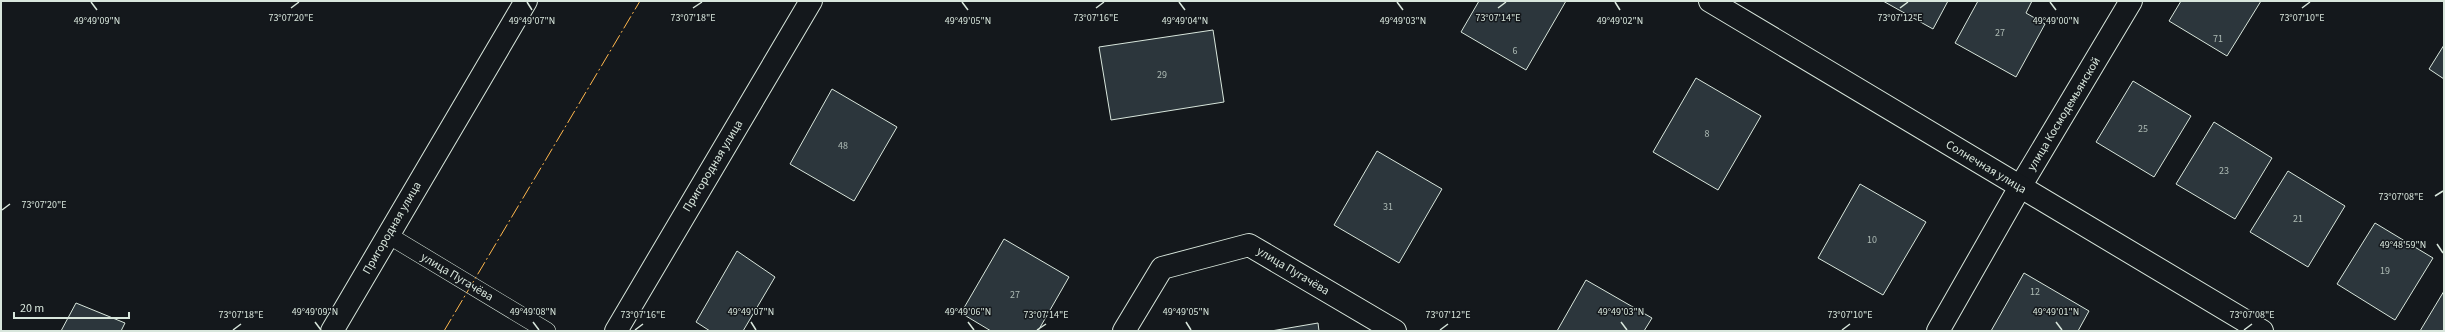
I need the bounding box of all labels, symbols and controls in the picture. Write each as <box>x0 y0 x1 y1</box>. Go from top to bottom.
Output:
text: 73°07'20"E <box>268 11 314 25</box>
text: 73°07'18"E <box>670 11 716 25</box>
text: 73°07'16"E <box>1073 11 1119 25</box>
text: 73°07'14"E <box>1475 11 1521 25</box>
text: 73°07'12"E <box>1877 11 1923 25</box>
text: 73°07'10"E <box>2279 11 2325 25</box>
text: 49°49'09"N <box>74 14 120 28</box>
text: 49°49'07"N <box>509 14 555 28</box>
text: 49°49'05"N <box>945 14 991 28</box>
text: 49°49'04"N <box>1162 14 1208 28</box>
text: 49°49'03"N <box>1380 14 1426 28</box>
text: 49°49'02"N <box>1597 14 1643 28</box>
text: 49°49'00"N <box>2033 14 2079 28</box>
house number: 27 <box>1995 26 2005 40</box>
house number: 71 <box>2213 32 2223 46</box>
house number: 6 <box>1513 44 1518 58</box>
street label: улица Космодемьянской <box>2023 54 2105 174</box>
house number: 29 <box>1157 68 1167 82</box>
street label: Пригородная улица <box>679 117 747 215</box>
house number: 25 <box>2138 122 2148 136</box>
house number: 8 <box>1705 127 1710 141</box>
street label: Солнечная улица <box>1942 136 2030 198</box>
house number: 48 <box>838 139 848 153</box>
house number: 23 <box>2219 164 2229 178</box>
street label: Пригородная улица <box>359 179 425 277</box>
text: 73°07'08"E <box>2378 190 2424 204</box>
text: 73°07'20"E <box>21 198 67 212</box>
house number: 31 <box>1383 200 1393 214</box>
house number: 21 <box>2293 212 2303 226</box>
house number: 10 <box>1867 233 1877 247</box>
text: 49°48'59"N <box>2380 238 2426 252</box>
street label: улица Пугачёва <box>1253 243 1333 299</box>
street label: улица Пугачёва <box>417 249 497 305</box>
house number: 19 <box>2380 264 2390 278</box>
house number: 12 <box>2030 285 2040 299</box>
house number: 27 <box>1010 288 1020 302</box>
scale bar <box>14 294 129 320</box>
text: 20 m <box>20 300 44 317</box>
text: 49°49'09"N <box>292 305 338 319</box>
text: 49°49'08"N <box>510 305 556 319</box>
text: 49°49'07"N <box>728 305 774 319</box>
text: 49°49'06"N <box>945 305 991 319</box>
text: 49°49'05"N <box>1163 305 1209 319</box>
text: 49°49'03"N <box>1598 305 1644 319</box>
text: 49°49'01"N <box>2033 305 2079 319</box>
text: 73°07'18"E <box>218 308 264 322</box>
text: 73°07'16"E <box>620 308 666 322</box>
text: 73°07'14"E <box>1023 308 1069 322</box>
text: 73°07'12"E <box>1425 308 1471 322</box>
text: 73°07'10"E <box>1827 308 1873 322</box>
text: 73°07'08"E <box>2229 308 2275 322</box>

